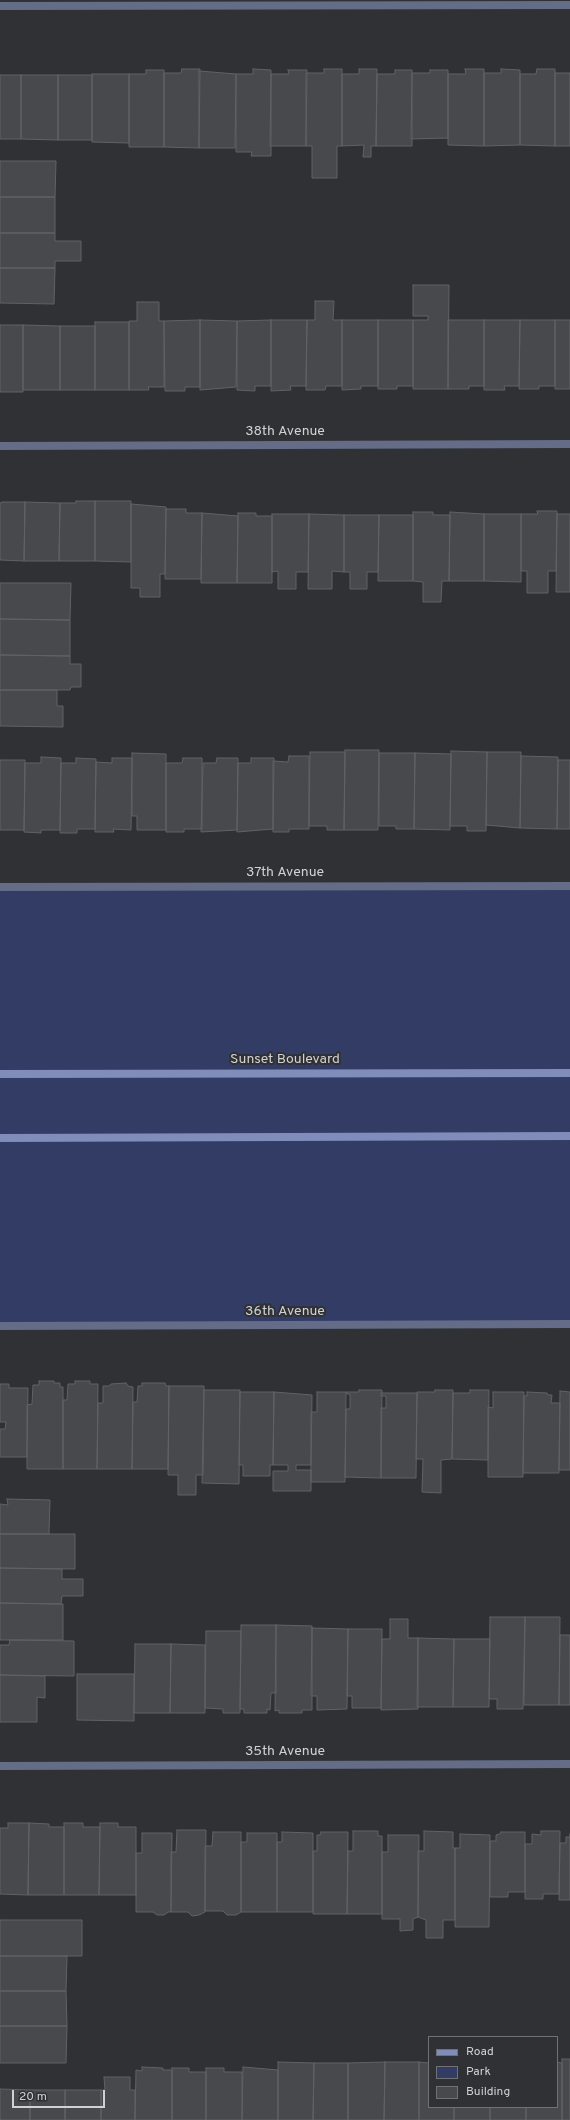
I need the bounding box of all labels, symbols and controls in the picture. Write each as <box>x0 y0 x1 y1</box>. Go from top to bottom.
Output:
street label: 38th Avenue <box>245 424 325 440</box>
street label: 37th Avenue <box>246 865 324 881</box>
street label: Sunset Boulevard <box>230 1052 340 1068</box>
street label: 36th Avenue <box>245 1304 325 1320</box>
street label: 35th Avenue <box>245 1744 325 1760</box>
legend <box>428 2036 558 2108</box>
text: Road <box>466 2044 494 2060</box>
text: Park <box>466 2064 491 2080</box>
scale bar <box>14 2082 107 2108</box>
text: Building <box>466 2084 510 2100</box>
text: 20 m <box>19 2089 47 2105</box>

